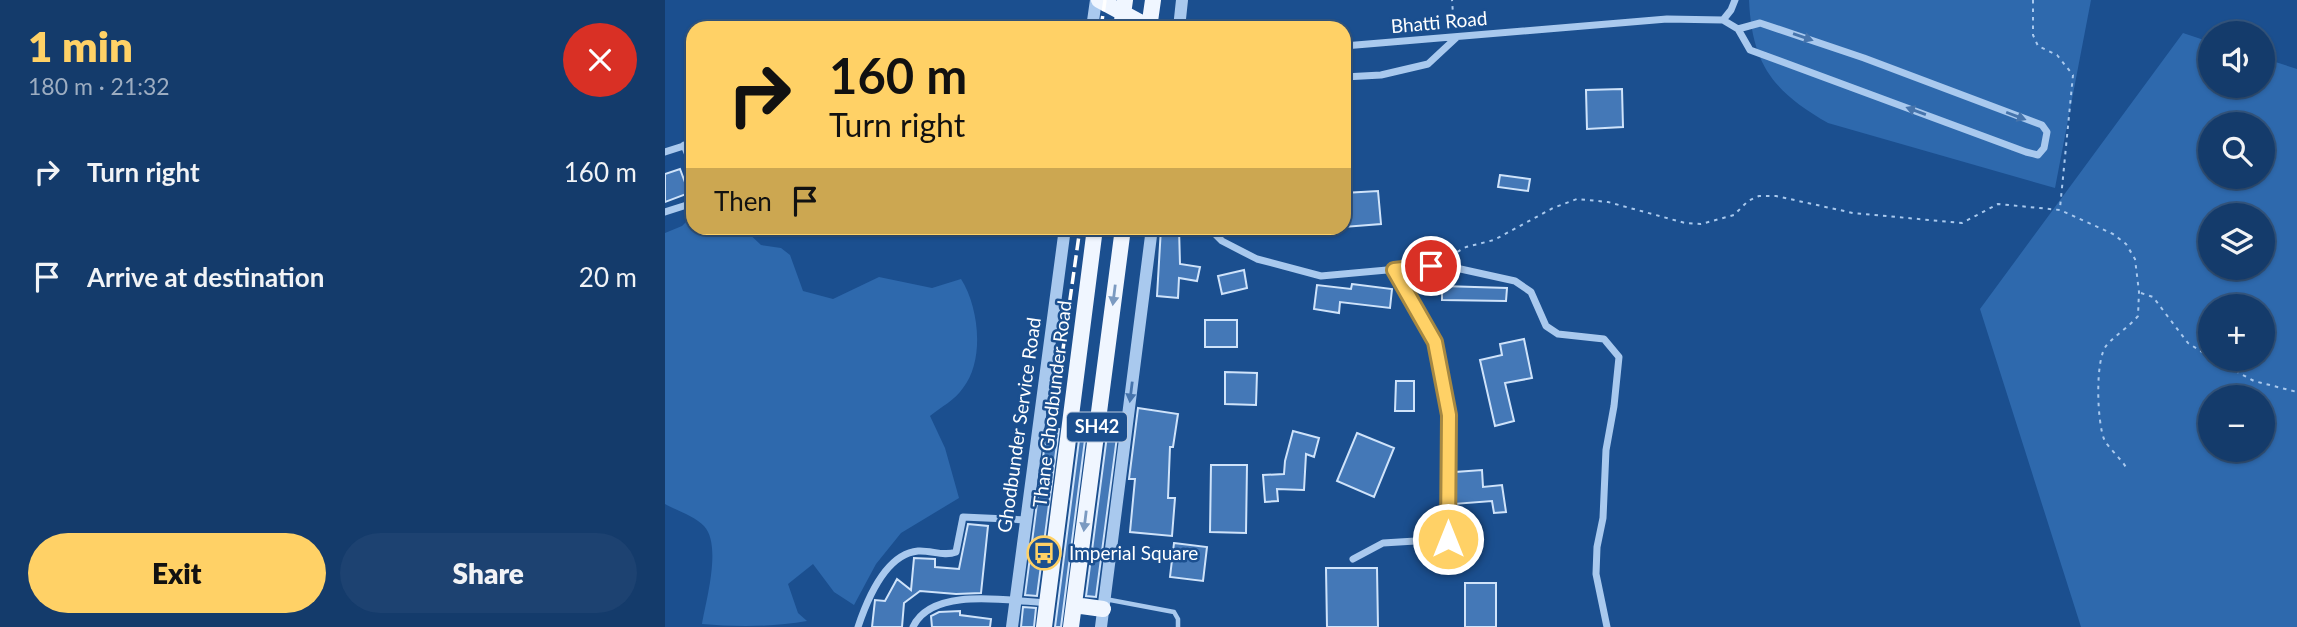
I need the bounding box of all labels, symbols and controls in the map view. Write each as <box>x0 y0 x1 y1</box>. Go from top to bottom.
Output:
street label: Bhatti Road <box>1390 6 1488 37</box>
text: 1 min <box>28 21 133 71</box>
map controls <box>2198 21 2275 462</box>
button: sound <box>2198 21 2275 98</box>
button: close <box>563 23 637 97</box>
one-way arrow <box>1792 32 1813 43</box>
text: 160 m <box>829 46 967 104</box>
icon: right <box>714 49 805 140</box>
text: 180 m · 21:32 <box>28 72 170 100</box>
text: Turn right <box>829 105 965 144</box>
one-way arrow <box>1906 105 1927 116</box>
one-way arrow <box>2006 111 2027 122</box>
button: search <box>2198 112 2275 189</box>
icon: right <box>28 153 66 191</box>
text: Turn right <box>87 156 200 188</box>
text: 160 m <box>564 156 637 188</box>
icon: arrive <box>786 182 824 220</box>
text: Then <box>714 185 772 217</box>
button: layers <box>2198 203 2275 280</box>
pin <box>1401 236 1461 296</box>
icon: arrive <box>1412 247 1450 285</box>
icon: arrive <box>28 258 66 296</box>
text: Arrive at destination <box>87 261 324 293</box>
text: 20 m <box>579 261 637 293</box>
one-way arrow <box>1109 284 1120 306</box>
button: + <box>2198 294 2275 371</box>
street label: Thane Ghodbunder Road <box>1027 299 1076 509</box>
street label: Ghodbunder Service Road <box>992 316 1045 534</box>
one-way arrow <box>1126 382 1137 404</box>
button: − <box>2198 385 2275 462</box>
road number: SH42 <box>1067 412 1127 442</box>
position arrow <box>1411 502 1485 576</box>
one-way arrow <box>1079 510 1090 532</box>
button: Exit <box>28 533 326 613</box>
button: Share <box>340 533 637 613</box>
bus stop icon: Imperial Square <box>1025 534 1063 572</box>
place label: Imperial Square <box>1069 541 1198 564</box>

